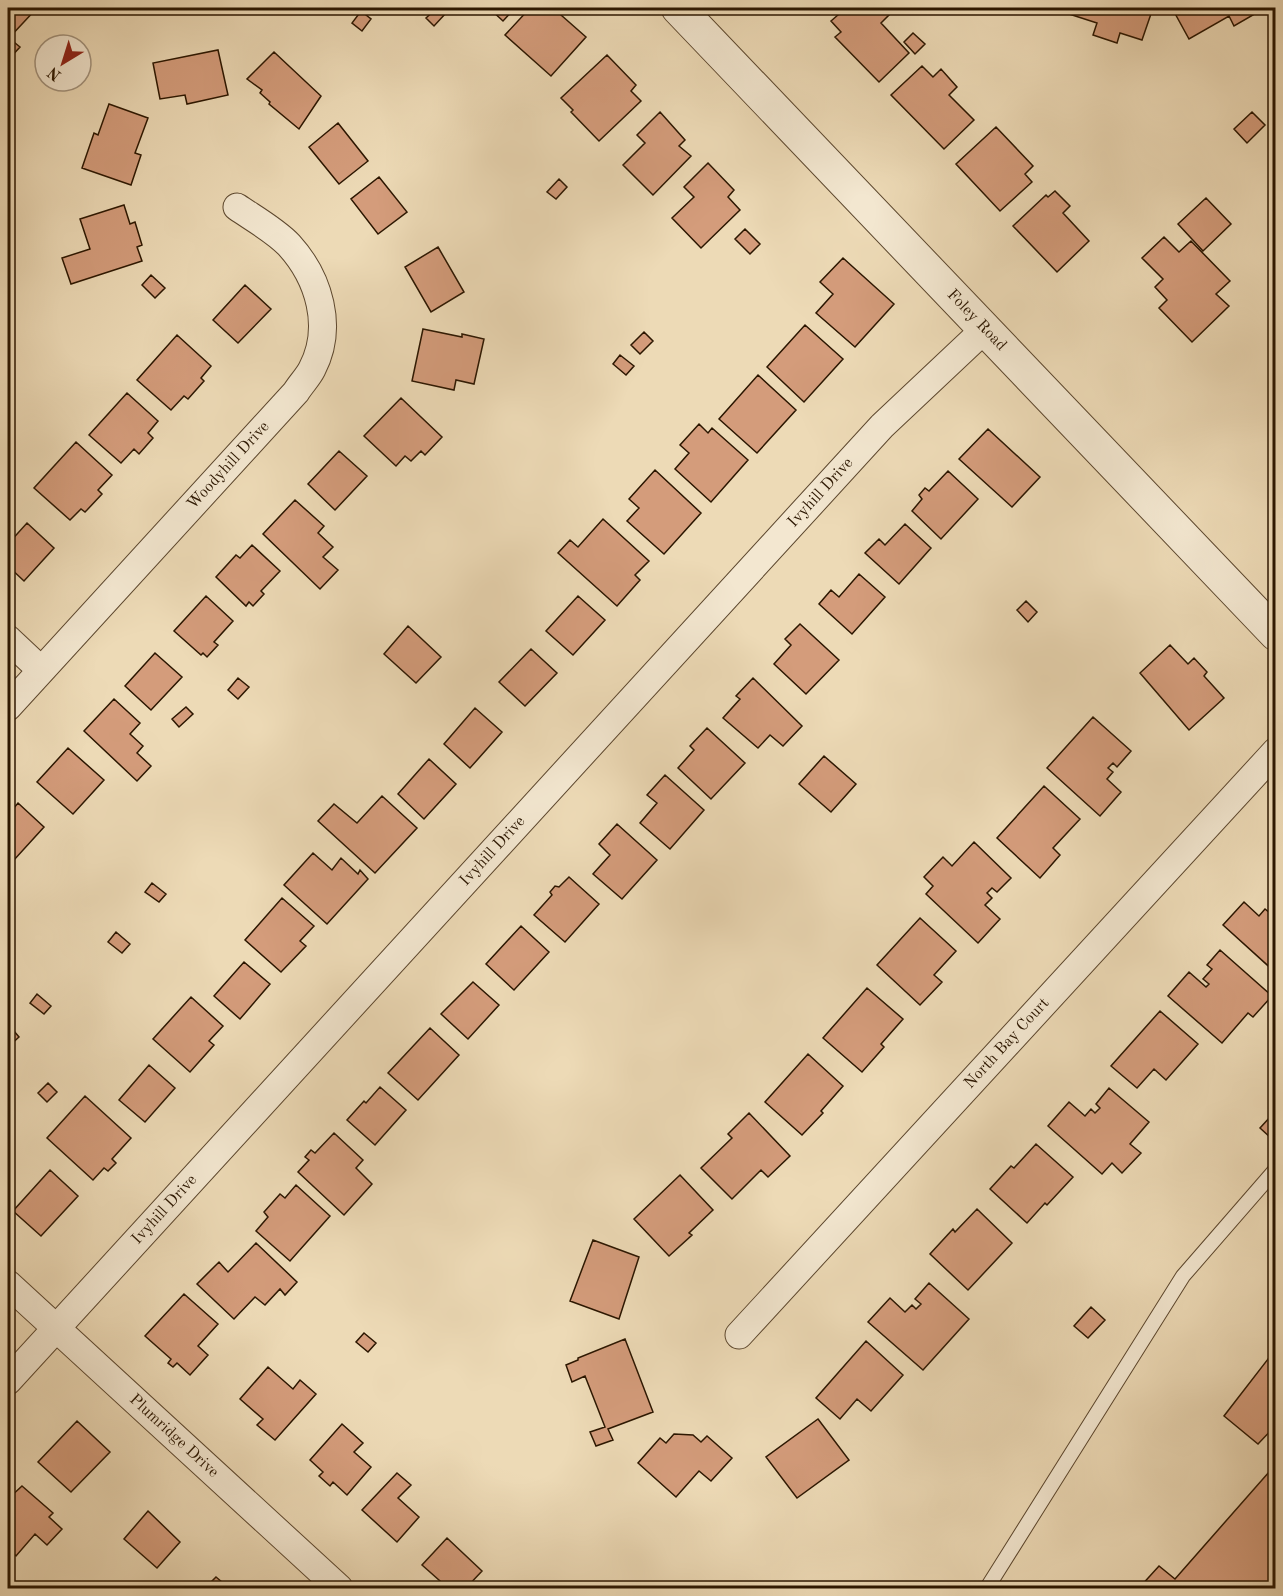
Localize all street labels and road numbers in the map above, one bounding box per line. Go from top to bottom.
street label: Foley Road [944,287,1009,354]
street label: Woodyhill Drive [185,419,273,513]
street label: Ivyhill Drive [785,455,856,531]
street label: Ivyhill Drive [457,813,528,889]
street label: North Bay Court [962,995,1053,1092]
street label: Ivyhill Drive [129,1172,200,1248]
street label: Plumridge Drive [126,1392,221,1481]

